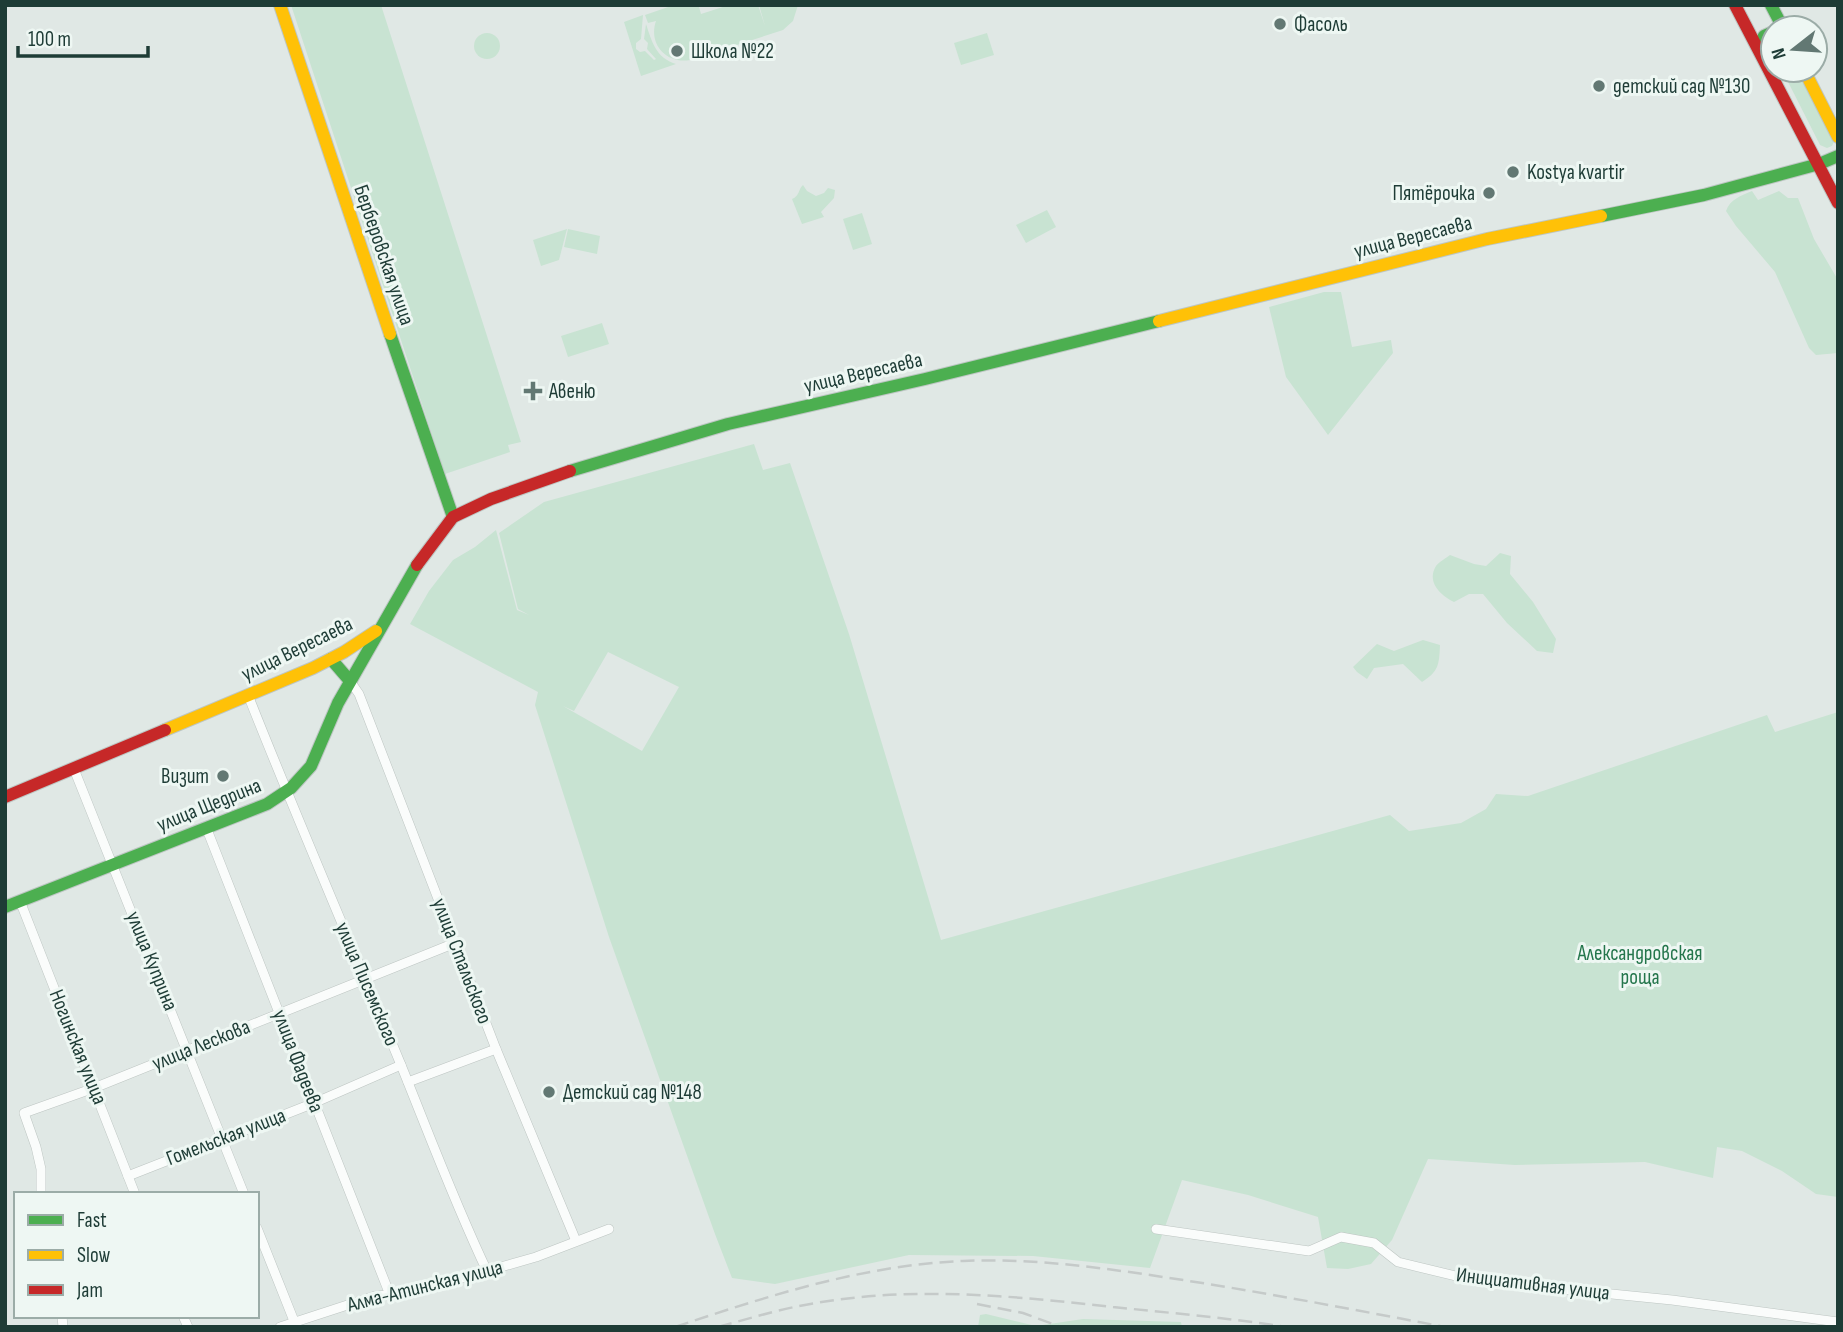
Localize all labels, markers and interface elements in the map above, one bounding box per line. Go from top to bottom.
place label: Фасоль [1294,12,1348,37]
scale bar [18,14,147,58]
north arrow [1759,14,1829,84]
marker: Фасоль [1272,16,1288,32]
text: 100 m [28,27,71,52]
place label: Школа №22 [691,39,774,64]
marker: Школа №22 [669,43,685,59]
text: N [1767,45,1792,62]
place label: детский сад №130 [1613,74,1750,99]
marker: детский сад №130 [1591,78,1607,94]
place label: Kostya kvartir [1527,160,1625,185]
marker: Kostya kvartir [1505,164,1521,180]
place label: Пятёрочка [1392,181,1475,206]
street label: Берберовская улица [348,182,420,328]
marker: Пятёрочка [1481,185,1497,201]
street label: улица Вересаева [1351,210,1475,264]
street label: улица Вересаева [801,347,925,399]
place label: Авеню [548,379,596,404]
marker: Авеню [523,381,543,401]
street label: улица Вересаева [237,611,357,687]
place label: Визит [161,764,209,789]
marker: Визит [215,768,231,784]
street label: улица Щедрина [153,773,265,837]
street label: улица Стальского [427,895,497,1027]
street label: улица Куприна [121,908,183,1014]
street label: улица Писемского [330,918,404,1050]
park label: Александровская роща [1576,941,1703,990]
street label: Ногинская улица [44,986,112,1108]
street label: улица Фадеева [267,1006,329,1116]
street label: улица Лескова [148,1014,254,1076]
place label: Детский сад №148 [563,1080,702,1105]
marker: Детский сад №148 [541,1084,557,1100]
street label: Гомельская улица [163,1103,289,1171]
legend [14,1192,259,1318]
text: Fast [77,1208,107,1233]
text: Slow [77,1243,111,1268]
street label: Алма-Атинская улица [344,1255,505,1318]
street label: Инициативная улица [1455,1262,1611,1306]
text: Jam [76,1278,103,1303]

